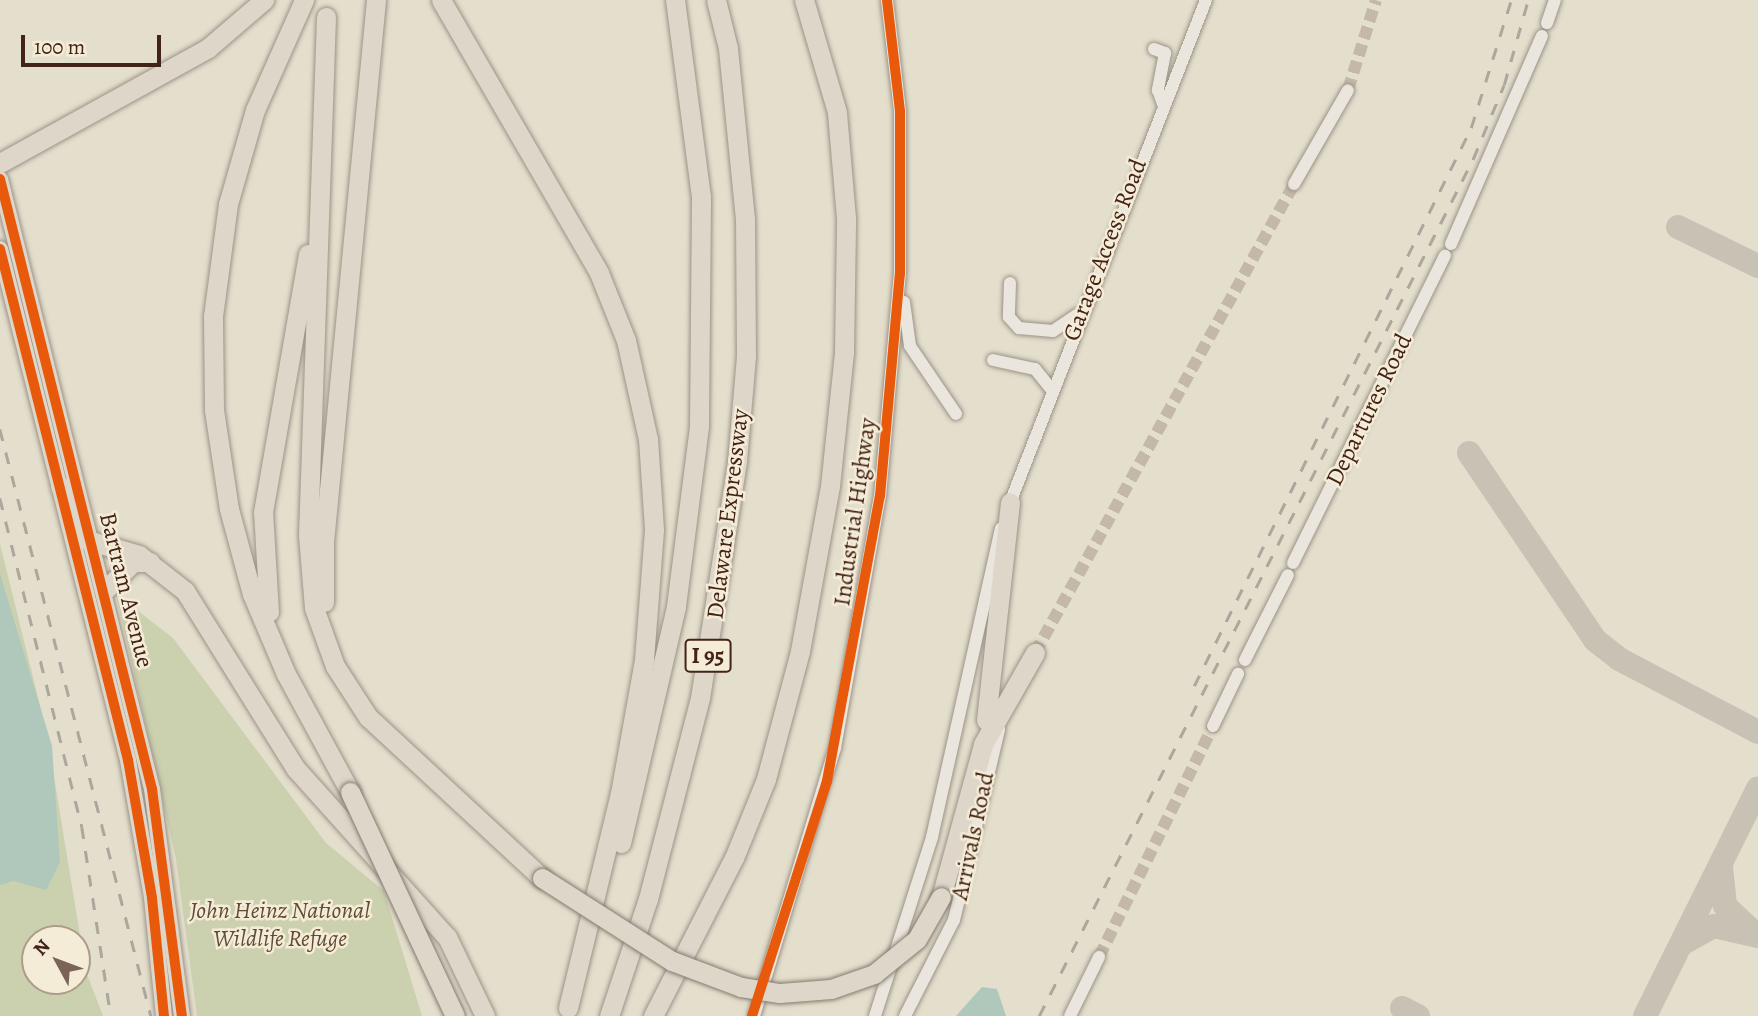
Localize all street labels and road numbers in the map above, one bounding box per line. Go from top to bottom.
street label: Garage Access Road [1057,155,1153,345]
street label: Departures Road [1320,329,1418,491]
street label: Delaware Expressway [701,407,755,621]
street label: Industrial Highway [828,416,882,608]
street label: Bartram Avenue [93,509,159,671]
road number: I 95 [684,636,732,676]
street label: Arrivals Road [945,769,1001,903]

